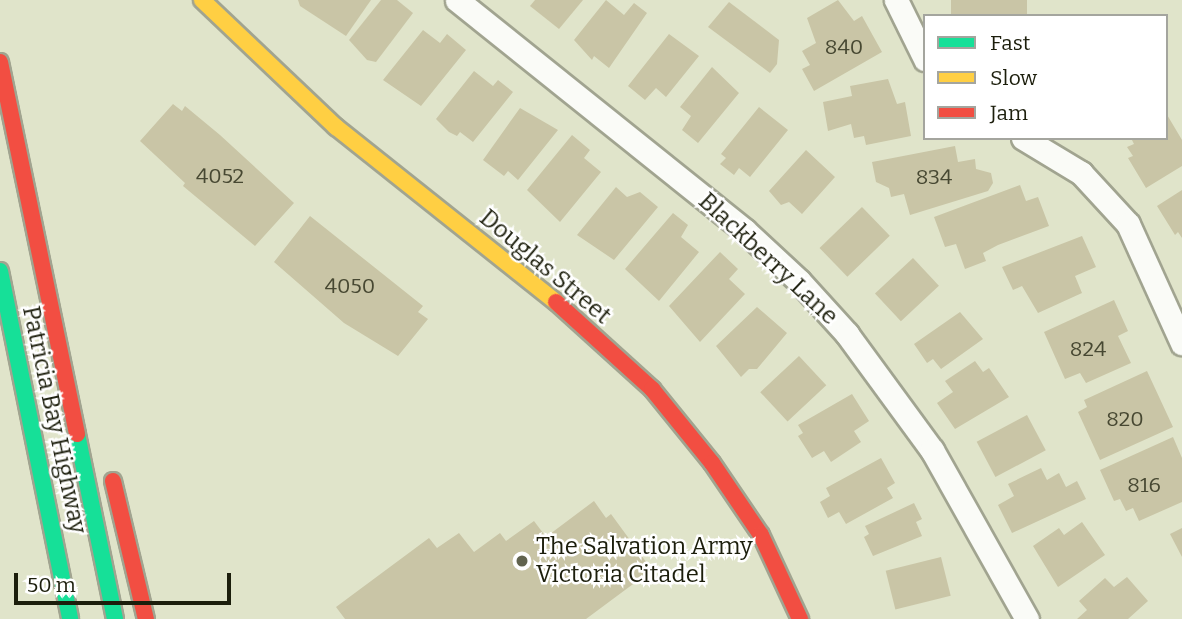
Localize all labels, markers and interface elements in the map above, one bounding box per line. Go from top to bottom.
legend [923,14,1168,140]
text: Fast [990,30,1030,56]
house number: 840 [825,34,863,60]
text: Slow [990,65,1037,91]
text: Jam [990,100,1028,126]
house number: 4052 [196,163,244,189]
house number: 834 [916,164,952,190]
street label: Blackberry Lane [692,187,844,331]
street label: Douglas Street [473,204,617,330]
house number: 4050 [325,273,375,299]
street label: Patricia Bay Highway [16,304,92,536]
house number: 824 [1070,336,1106,362]
house number: 820 [1106,406,1144,432]
house number: 816 [1127,472,1161,498]
place label: The Salvation Army Victoria Citadel [536,533,753,589]
marker: The Salvation Army Victoria Citadel [514,553,530,569]
scale bar [18,560,234,604]
text: 50 m [27,572,76,598]

